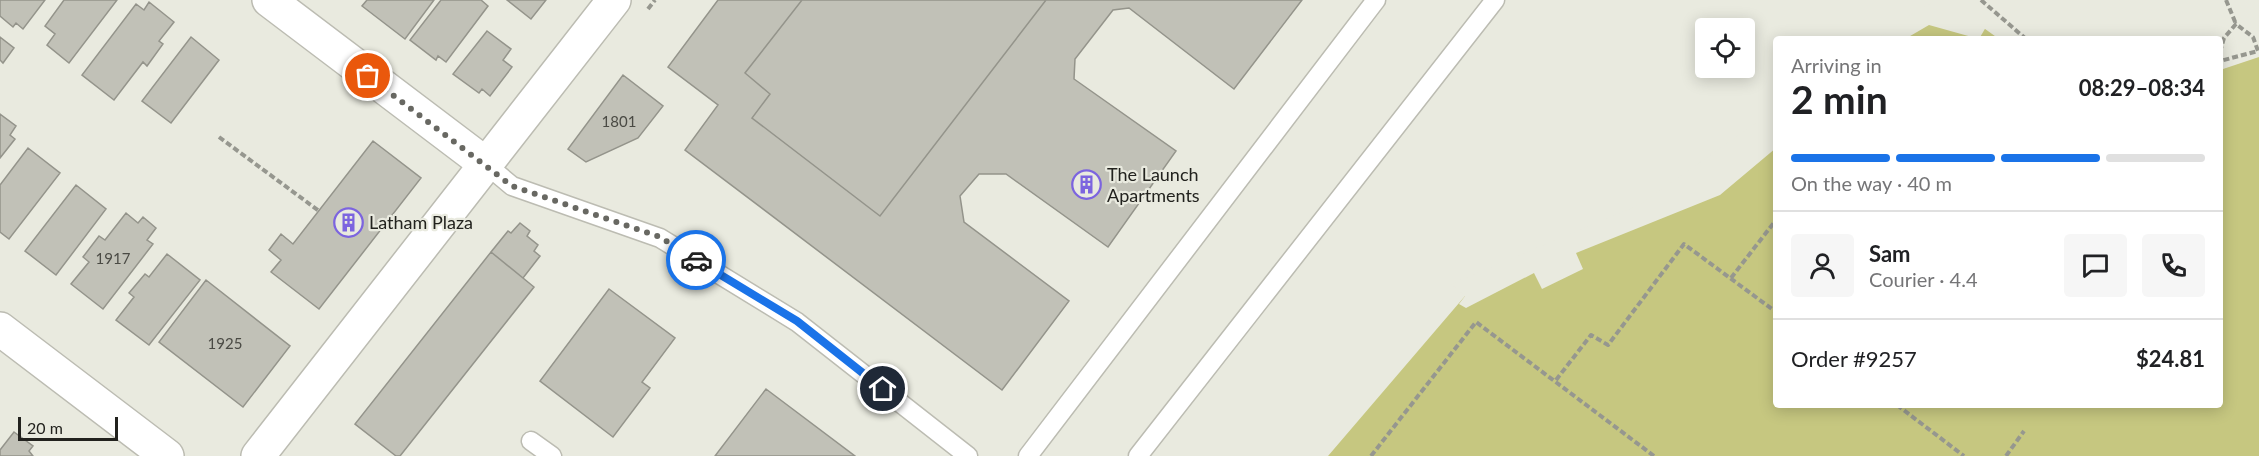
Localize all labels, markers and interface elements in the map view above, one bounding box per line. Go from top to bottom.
map controls [1695,18,1755,78]
button: locate [1695,18,1755,78]
pin [342,50,393,101]
text: Arriving in [1791,53,1882,77]
icon: bag [351,59,384,92]
text: 08:29–08:34 [2079,74,2205,101]
text: 2 min [1791,76,1888,122]
house number: 1801 [602,112,636,130]
place label: The Launch Apartments [1107,163,1200,206]
building icon: The Launch Apartments [1070,169,1102,201]
text: On the way · 40 m [1791,171,1952,195]
building icon: Latham Plaza [332,207,364,239]
place label: Latham Plaza [369,211,473,233]
courier [666,230,726,290]
button: person [1791,234,1854,297]
button: chat [2064,234,2127,297]
button: phone [2142,234,2205,297]
text: Sam [1869,240,1911,267]
icon: car [680,244,713,277]
house number: 1917 [96,249,131,267]
text: Courier · 4.4 [1869,267,1978,291]
house number: 1925 [208,334,242,352]
text: Order #9257 [1791,345,1917,372]
text: $24.81 [2136,345,2205,372]
pin [857,363,908,414]
icon: home [866,372,899,405]
scale bar [18,414,118,442]
text: 20 m [27,418,63,437]

